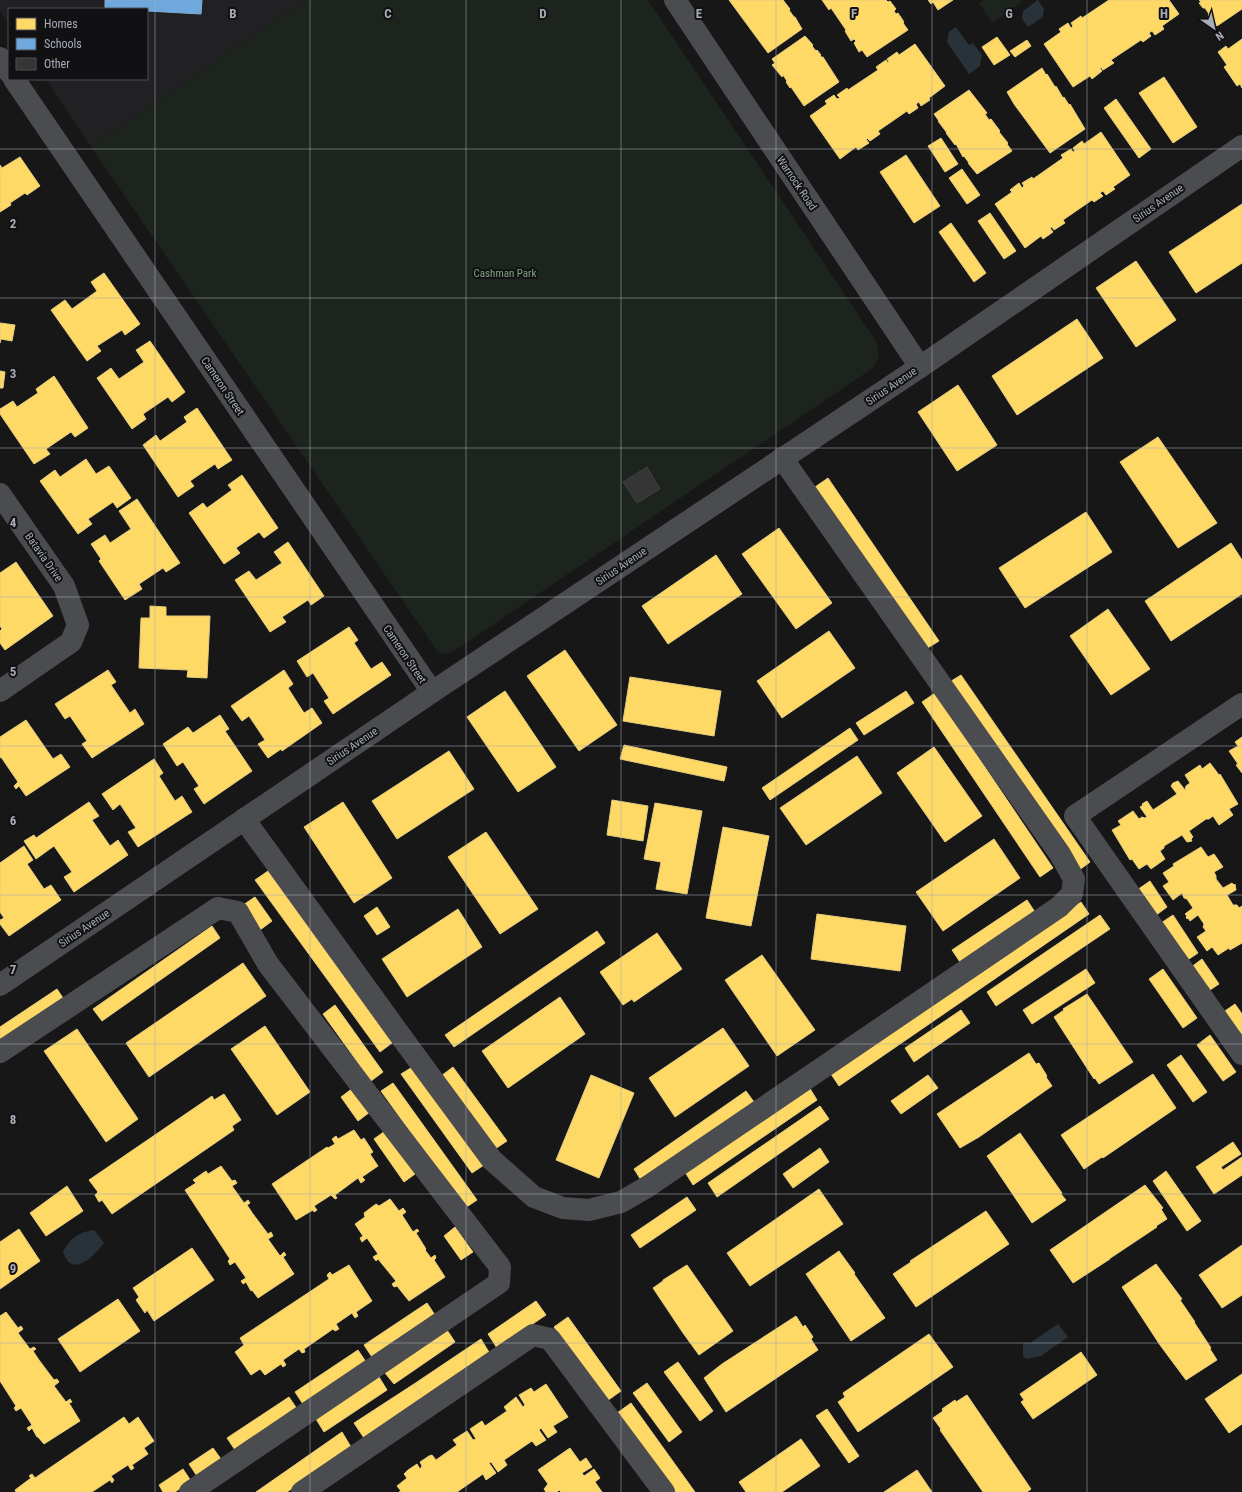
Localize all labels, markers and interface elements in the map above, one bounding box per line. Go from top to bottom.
text: B [229,6,237,21]
text: C [384,6,392,21]
text: D [539,6,547,21]
text: E [696,6,703,21]
text: F [851,6,857,21]
text: G [1005,6,1013,21]
text: H [1160,6,1168,21]
legend [8,8,148,80]
north arrow [1194,8,1234,48]
text: Homes [44,17,78,31]
text: N [1213,29,1226,43]
text: Schools [44,37,82,51]
text: Other [44,57,70,71]
street label: Warnock Road [774,154,819,213]
street label: Sirius Avenue [1131,181,1186,226]
text: 2 [10,216,17,231]
park label: Cashman Park [474,267,536,280]
street label: Cameron Street [198,355,247,418]
street label: Sirius Avenue [863,365,919,408]
text: 3 [10,366,16,381]
text: 4 [10,515,17,530]
street label: Batavia Drive [22,530,65,584]
street label: Sirius Avenue [593,545,649,588]
street label: Cameron Street [380,623,429,686]
text: 5 [10,664,17,679]
street label: Sirius Avenue [324,725,380,768]
text: 6 [10,813,17,828]
street label: Sirius Avenue [56,907,112,950]
text: 7 [10,962,17,977]
text: 8 [10,1112,16,1127]
text: 9 [10,1261,16,1276]

